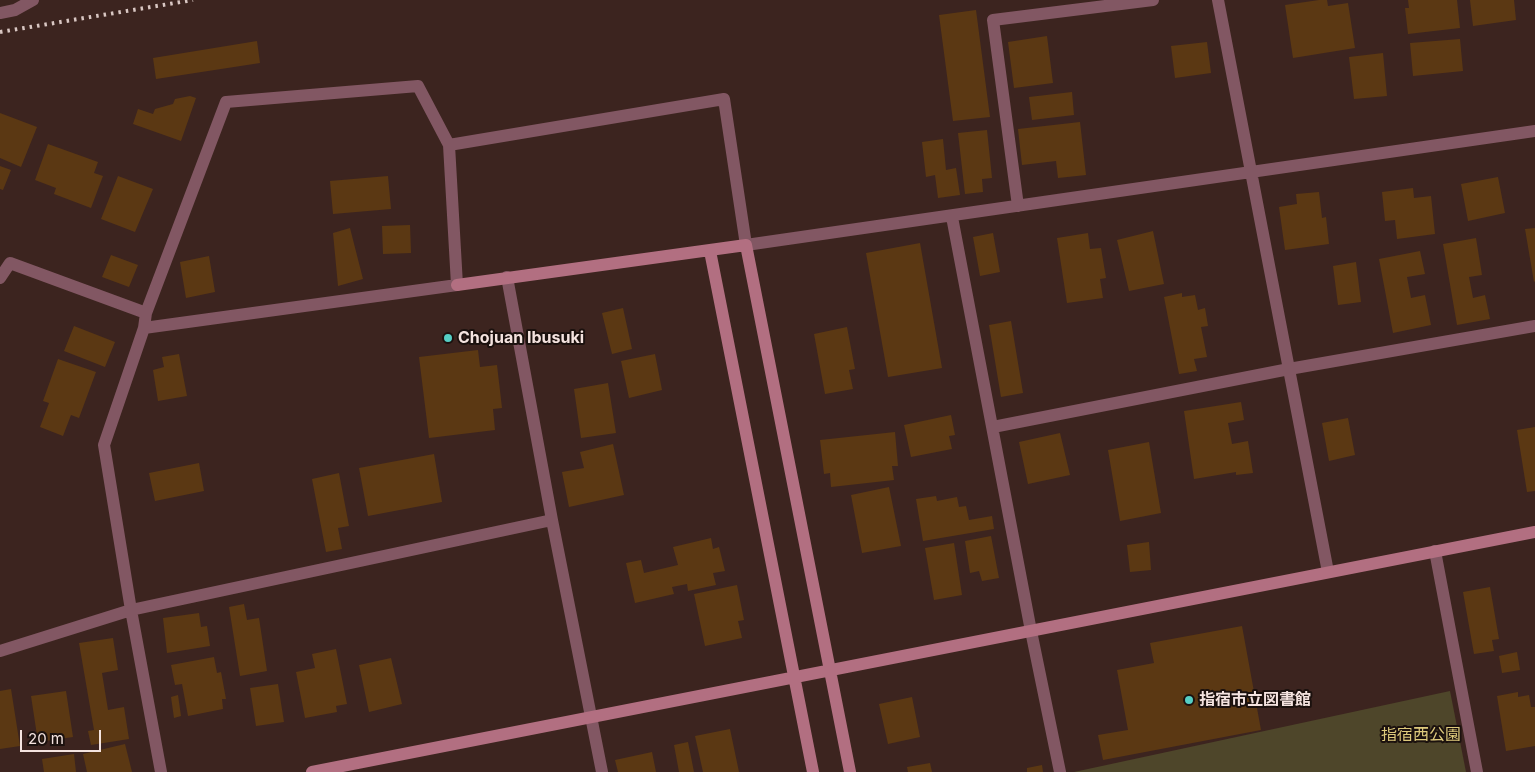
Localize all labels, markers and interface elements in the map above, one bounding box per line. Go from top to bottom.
place label: Chojuan Ibusuki [458,328,584,348]
marker: Chojuan Ibusuki [442,332,454,344]
place label: 指宿市立図書館 [1199,690,1311,710]
marker: 指宿市立図書館 [1183,694,1195,706]
scale bar [22,720,104,752]
park label: 指宿西公園 [1381,725,1461,745]
text: 20 m [28,729,64,748]

